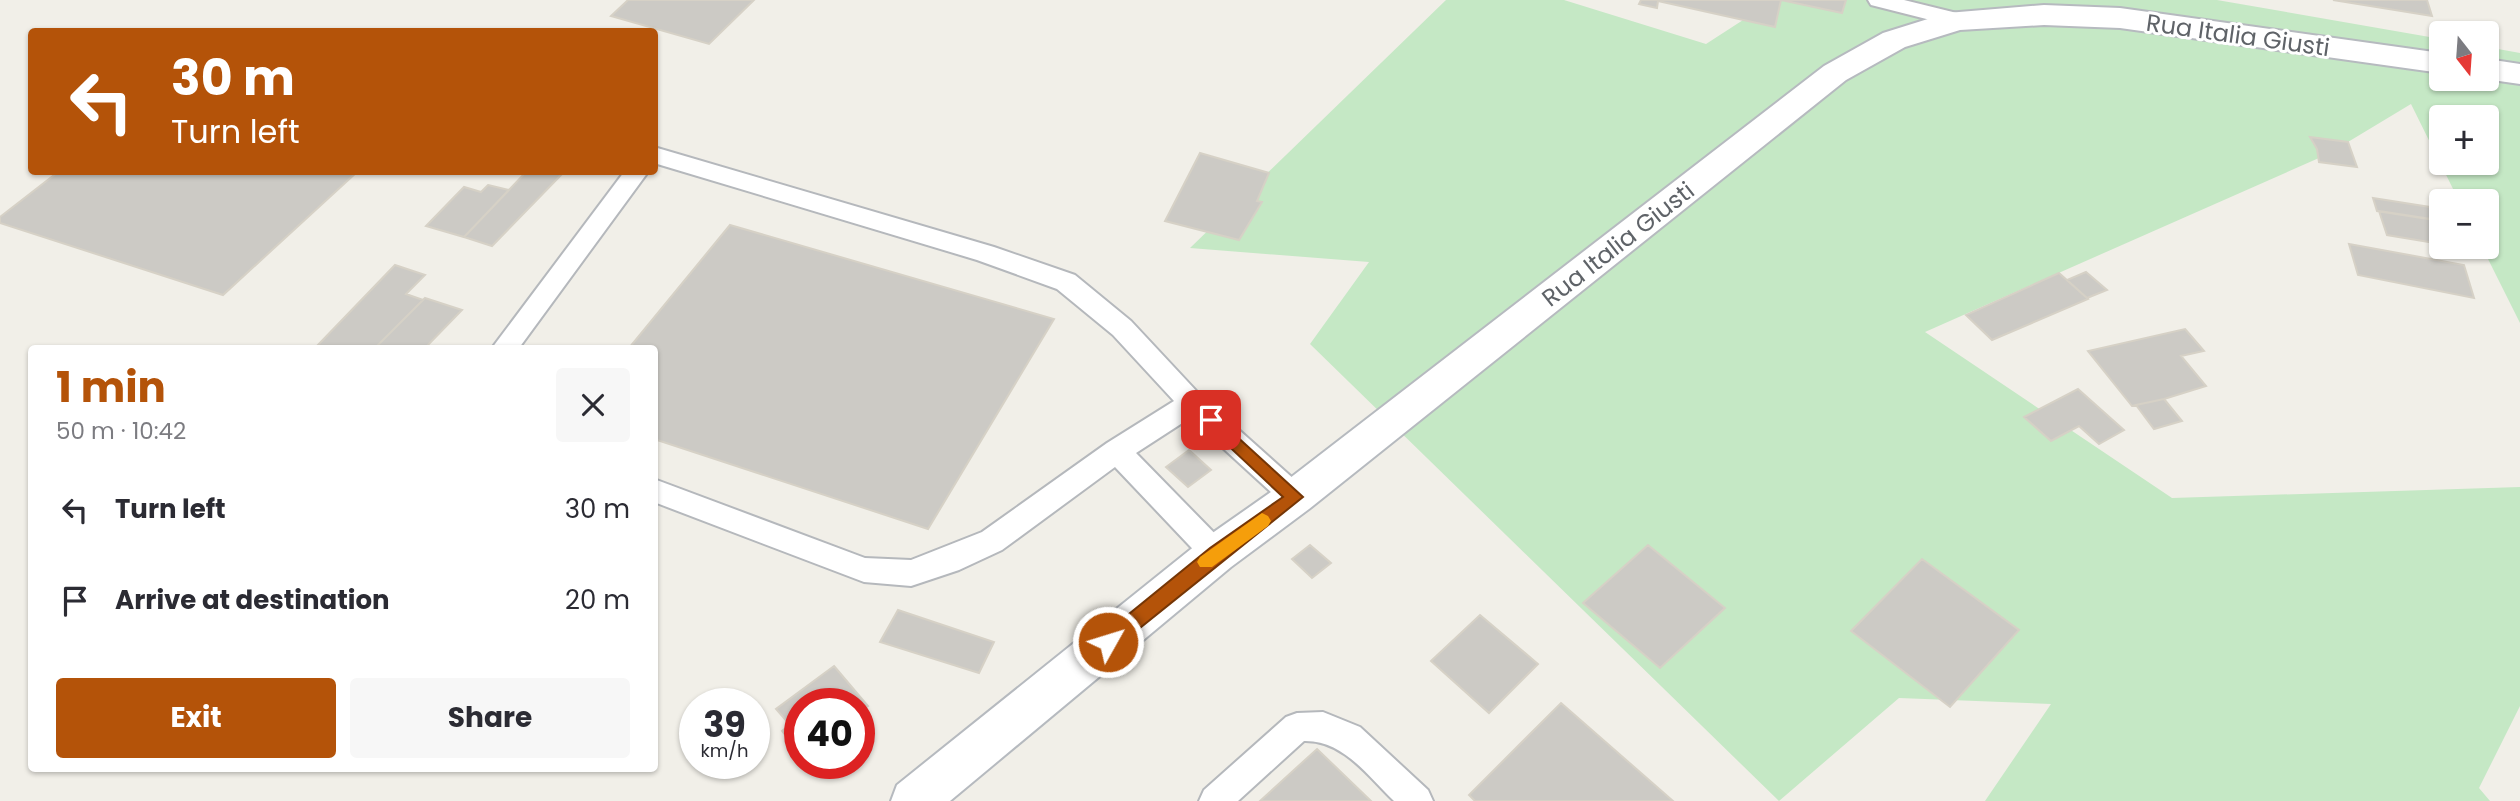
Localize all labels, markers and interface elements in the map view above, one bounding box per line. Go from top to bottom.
street label: Rua Italia Giusti [2144,6,2332,64]
north arrow [2429,21,2499,91]
map controls [2429,21,2499,259]
text: 30 m [171,44,295,112]
icon: left [56,56,147,147]
button: + [2429,105,2499,175]
text: Turn left [171,109,300,154]
street label: Rua Italia Giusti [1535,174,1701,314]
button: − [2429,189,2499,259]
text: 1 min [56,358,166,417]
button: close [556,368,630,442]
pin [1181,390,1241,450]
icon: arrive [1192,401,1230,439]
text: 50 m · 10:42 [56,415,186,447]
icon: left [56,491,94,529]
text: Turn left [115,491,226,527]
text: 30 m [565,491,630,527]
icon: arrive [56,582,94,620]
text: Arrive at destination [115,582,390,618]
text: 20 m [565,582,630,618]
position arrow [1071,605,1145,679]
button: Exit [56,678,336,758]
button: Share [350,678,630,758]
speed limit sign: 40 [784,688,875,779]
text: 39 [703,700,746,749]
text: km/h [701,738,748,763]

